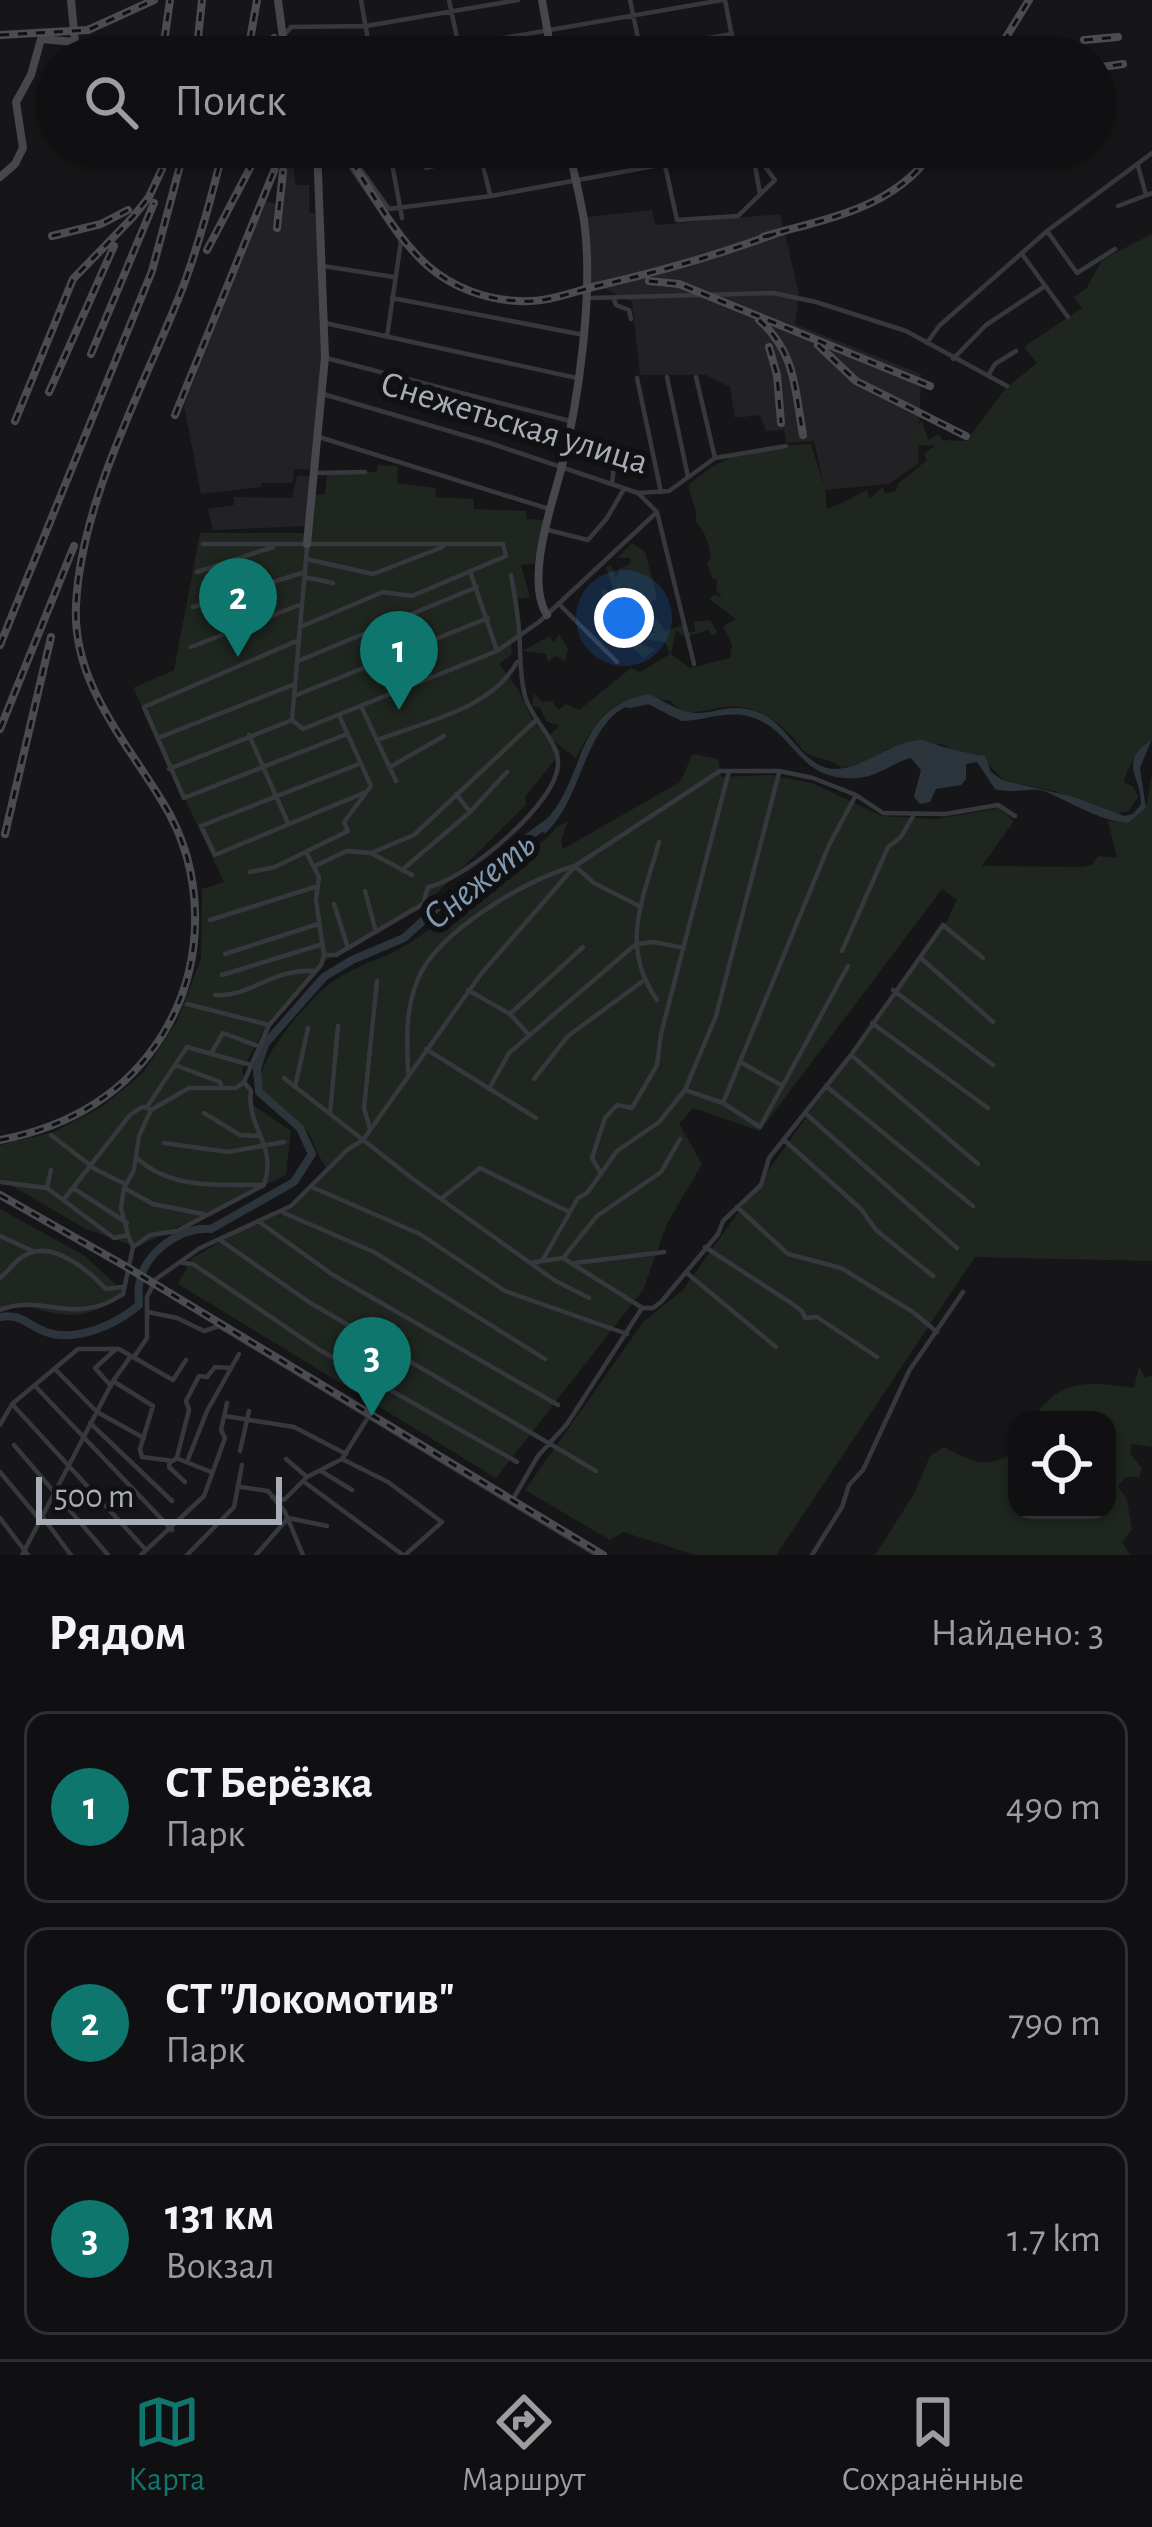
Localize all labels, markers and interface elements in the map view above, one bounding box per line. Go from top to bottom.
search box [36,36,1116,168]
icon: search [78,69,144,135]
text: Поиск [174,79,286,124]
street label: Снежетьская улица [377,365,652,481]
pin: 2 [199,558,277,657]
your location [594,588,654,648]
pin: 1 [360,611,438,710]
water label: Снежеть [416,824,543,938]
pin: 3 [333,1317,411,1416]
map controls [1008,1411,1116,1519]
button: locate [1008,1411,1116,1519]
scale bar [36,1471,282,1524]
text: 500 m [54,1481,135,1514]
text: Рядом [48,1608,187,1659]
text: Найдено: 3 [930,1614,1104,1653]
text: СТ Берёзка [165,1761,373,1806]
text: 1 [83,1788,97,1827]
text: 490 m [1006,1788,1101,1827]
text: Парк [165,1815,245,1854]
text: СТ "Локомотив" [165,1977,455,2022]
text: 2 [81,2004,99,2043]
text: 790 m [1008,2004,1101,2043]
text: Парк [165,2031,245,2070]
text: 131 км [165,2193,274,2238]
text: 3 [82,2220,98,2259]
text: 1.7 km [1007,2220,1101,2259]
text: Вокзал [165,2247,275,2286]
tab: Карта [128,2389,205,2501]
tab: Маршрут [462,2389,585,2501]
tab: Сохранённые [842,2389,1024,2501]

